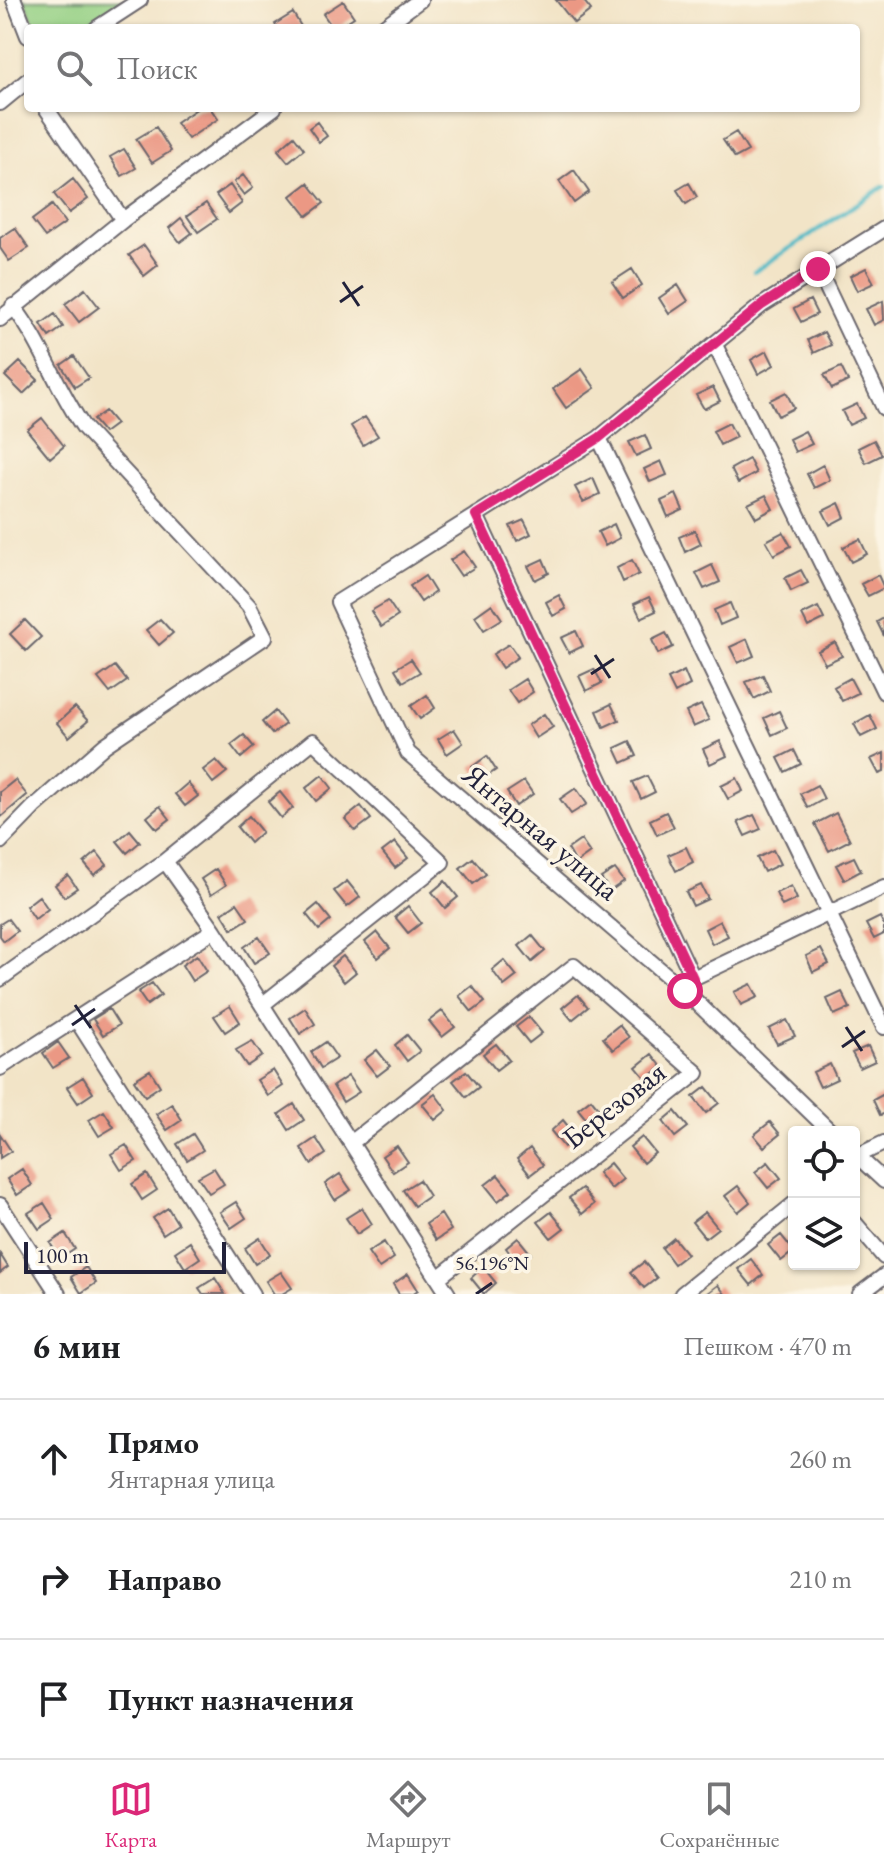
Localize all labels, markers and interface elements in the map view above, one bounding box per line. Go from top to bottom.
search box [24,24,860,112]
icon: search [52,46,96,90]
text: Поиск [116,49,198,88]
route end [800,251,836,287]
street label: Янтарная улица [454,754,628,908]
route start [667,973,703,1009]
street label: Березовая [554,1052,673,1157]
map controls [788,1126,860,1270]
button: locate [788,1126,860,1198]
button: layers [788,1198,860,1270]
scale bar [24,1238,226,1274]
text: 100 m [36,1241,89,1270]
text: 56.196°N [455,1250,529,1276]
text: 6 мин [32,1324,121,1368]
text: Пешком · 470 m [683,1329,852,1363]
text: Прямо [108,1423,199,1462]
icon: ahead [32,1437,76,1481]
text: 260 m [789,1442,852,1476]
text: Янтарная улица [108,1462,275,1496]
icon: right [32,1557,76,1601]
text: Направо [108,1560,221,1599]
text: 210 m [789,1562,852,1596]
icon: arrive [32,1677,76,1721]
text: Пункт назначения [108,1680,354,1719]
tab: Карта [105,1777,157,1854]
tab: Маршрут [366,1777,450,1854]
tab: Сохранённые [659,1777,779,1854]

